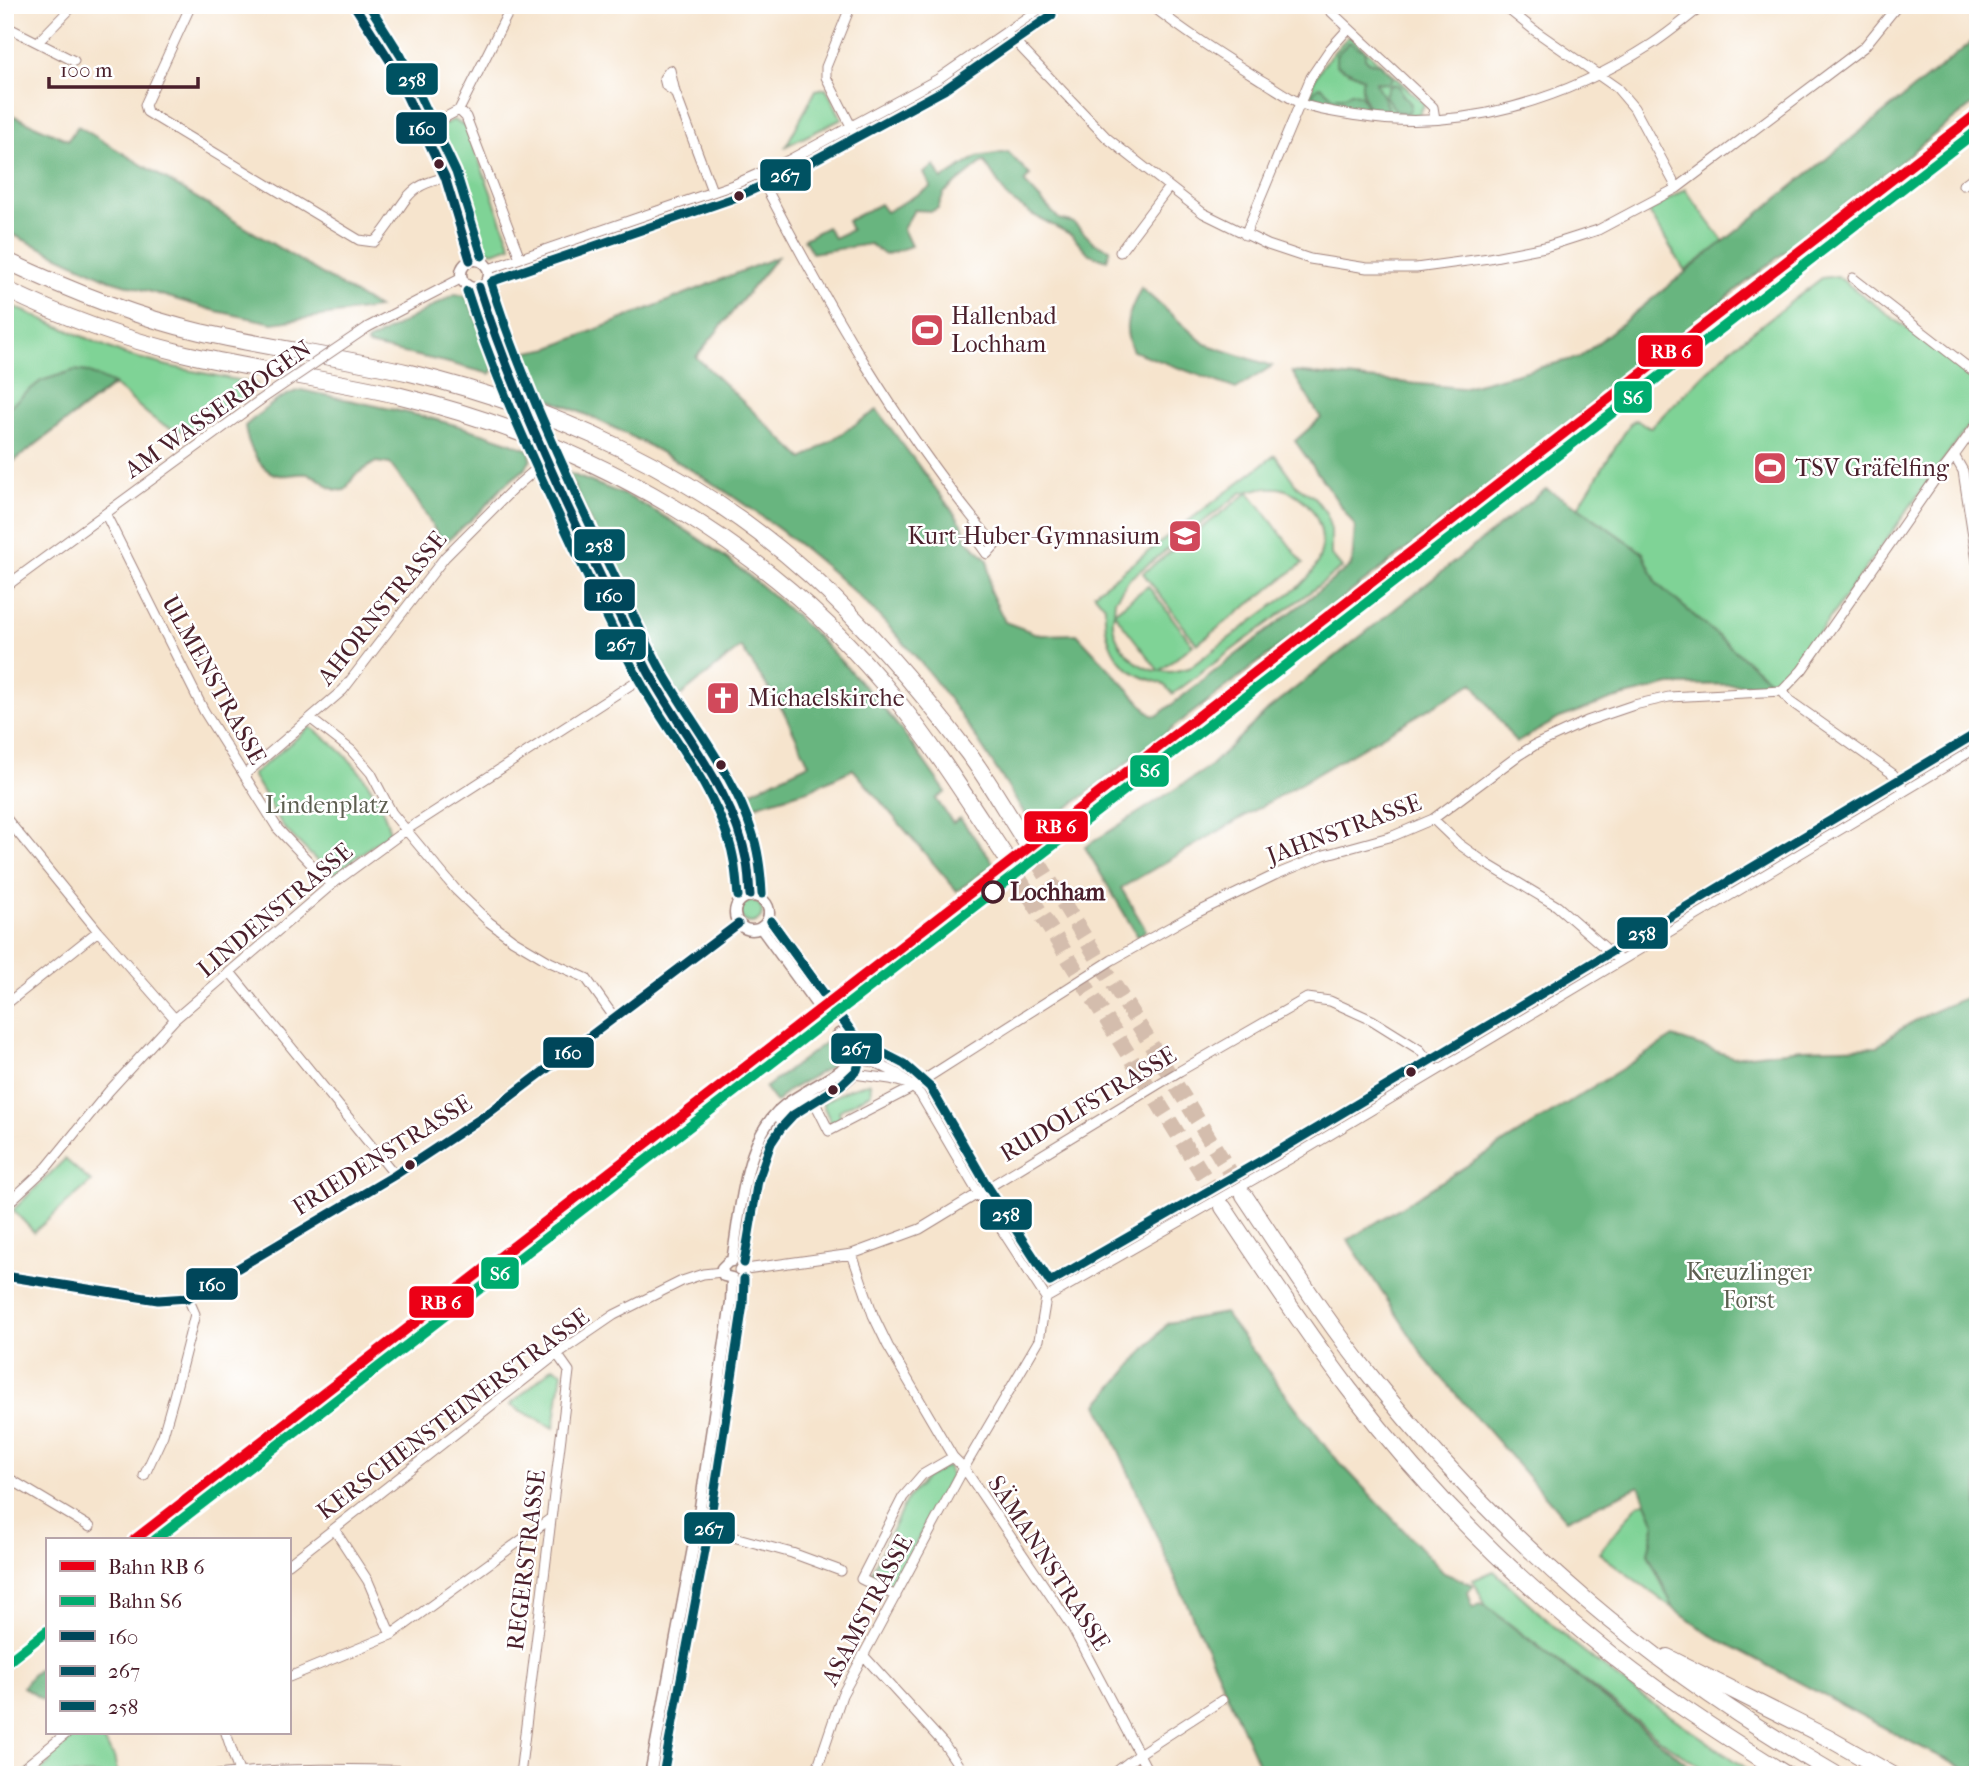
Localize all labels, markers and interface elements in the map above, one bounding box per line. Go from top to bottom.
scale bar [49,46,198,90]
text: 100 m [60,58,113,82]
line badge: 258 [385,62,439,96]
text: 258 [398,69,426,91]
line badge: 160 [395,111,448,145]
text: 160 [408,118,436,140]
unlabelled marker [432,157,446,171]
line badge: 267 [759,158,812,192]
text: 267 [770,165,800,187]
unlabelled marker [732,189,746,203]
place label: Hallenbad Lochham [951,302,1058,358]
sports icon: Hallenbad Lochham [908,311,946,349]
street label: AM WASSERBOGEN [118,334,317,485]
line badge: RB 6 [1637,334,1704,368]
text: RB 6 [1651,341,1692,363]
line badge: S6 [1613,380,1653,414]
text: S6 [1623,387,1644,409]
sports icon: TSV Gräfelfing [1751,449,1789,487]
place label: TSV Gräfelfing [1795,454,1950,482]
school or university icon: Kurt-Huber-Gymnasium [1166,517,1204,555]
place label: Kurt-Huber-Gymnasium [907,522,1160,550]
street label: AHORNSTRASSE [311,526,453,691]
line badge: 258 [573,528,626,562]
text: 258 [585,535,613,557]
line badge: 160 [583,578,636,612]
text: 160 [595,585,623,607]
street label: ULMENSTRASSE [156,591,272,769]
line badge: 267 [594,628,647,661]
text: 267 [606,634,636,656]
church icon: Michaelskirche [704,679,742,717]
place label: Michaelskirche [748,684,905,712]
line badge: S6 [1129,754,1170,788]
unlabelled marker [714,758,728,772]
text: S6 [1140,760,1161,782]
street label: JAHNSTRASSE [1261,788,1425,871]
park label: Lindenplatz [265,791,389,819]
line badge: RB 6 [1023,810,1089,843]
text: RB 6 [1036,816,1077,838]
street label: LINDENSTRASSE [192,837,358,983]
place label: Lochham [1010,878,1106,906]
marker: Lochham [982,881,1004,903]
line badge: 258 [1616,916,1669,950]
text: 258 [1628,923,1656,945]
line badge: 267 [830,1032,883,1065]
line badge: 160 [542,1036,595,1069]
text: 267 [841,1038,871,1060]
street label: RUDOLFSTRASSE [995,1040,1181,1168]
text: 160 [554,1042,582,1064]
unlabelled marker [1404,1065,1418,1079]
unlabelled marker [826,1083,840,1097]
street label: FRIEDENSTRASSE [287,1089,477,1221]
unlabelled marker [403,1158,417,1172]
line badge: 258 [979,1198,1033,1231]
text: 258 [992,1204,1020,1226]
line badge: S6 [480,1256,520,1290]
park label: Kreuzlinger Forst [1686,1258,1813,1314]
text: S6 [490,1263,511,1285]
line badge: 160 [185,1267,239,1301]
text: 160 [198,1274,226,1296]
line badge: RB 6 [408,1285,475,1319]
text: RB 6 [421,1292,462,1314]
street label: KERSCHENSTEINERSTRASSE [311,1302,595,1526]
street label: REGERSTRASSE [501,1468,551,1652]
street label: SÄMANNSTRASSE [982,1470,1117,1656]
line badge: 267 [683,1511,736,1545]
text: 267 [694,1518,724,1540]
street label: ASAMSTRASSE [815,1530,918,1691]
legend [46,1538,290,1734]
text: Bahn RB 6 [108,1555,205,1579]
text: Bahn S6 [108,1589,183,1613]
text: 160 [108,1625,138,1649]
text: 267 [108,1659,140,1683]
text: 258 [108,1695,138,1719]

